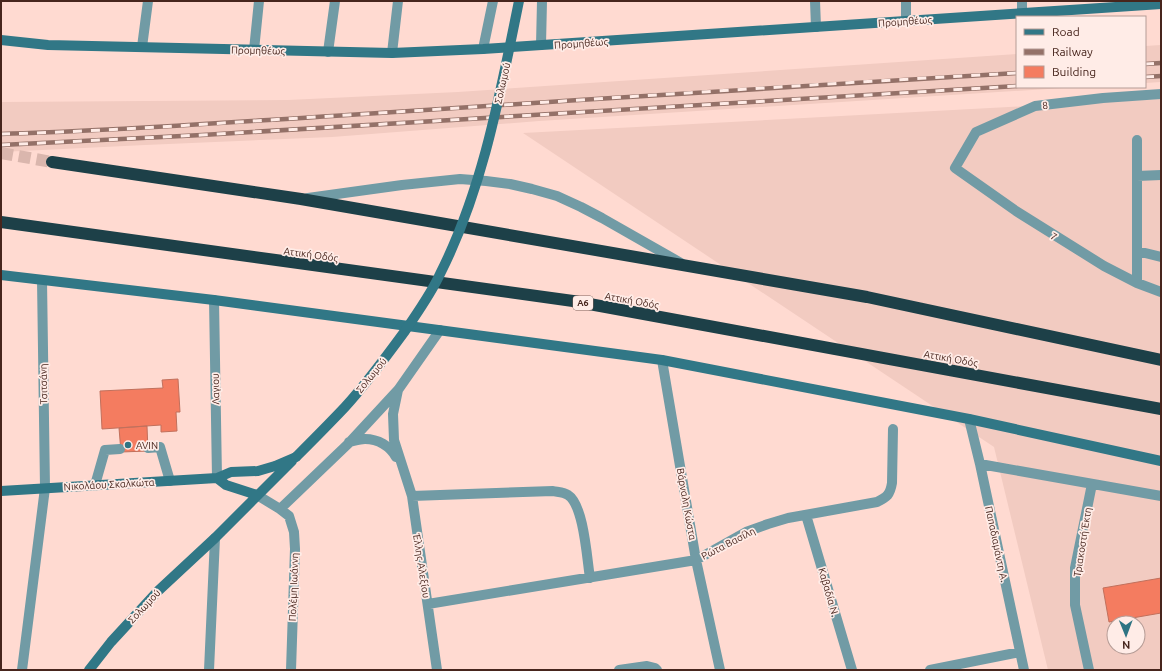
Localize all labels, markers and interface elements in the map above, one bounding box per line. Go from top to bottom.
street label: Προμηθέως [878,14,933,29]
legend [1016,16,1146,88]
text: Road [1052,25,1080,38]
street label: Προμηθέως [554,36,609,51]
street label: Προμηθέως [231,45,286,56]
text: Railway [1052,45,1093,58]
street label: Σολωμού [492,61,513,105]
text: Building [1052,65,1096,78]
street label: 8 [1042,100,1049,111]
street label: 7 [1048,230,1059,243]
street label: Αττική Οδός [283,245,339,264]
street label: Αττική Οδός [604,290,660,311]
road number: Α6 [573,296,593,310]
street label: Αττική Οδός [923,348,979,369]
street label: Σολωμού [354,356,389,395]
street label: Τσιτσάνη [38,364,49,404]
street label: Λαγιου [210,373,221,405]
marker: AVIN [123,440,133,450]
place label: AVIN [136,440,158,451]
street label: Βάρναλη Κώστα [675,467,698,541]
street label: Νικολάου Σκαλκώτα [63,477,155,492]
street label: Παπαδιαμάντη Α. [983,505,1010,583]
street label: Τριακοστή Έκτη [1072,506,1093,578]
street label: Ρώτα Βασίλη [700,525,757,562]
street label: Έλλης Αλεξίου [410,532,432,599]
street label: Πολέμη Ιωάννη [287,552,300,622]
street label: Καβαδία Ν. [816,566,841,618]
street label: Σολωμού [126,587,163,625]
north arrow [1106,615,1146,655]
text: N [1122,639,1130,651]

